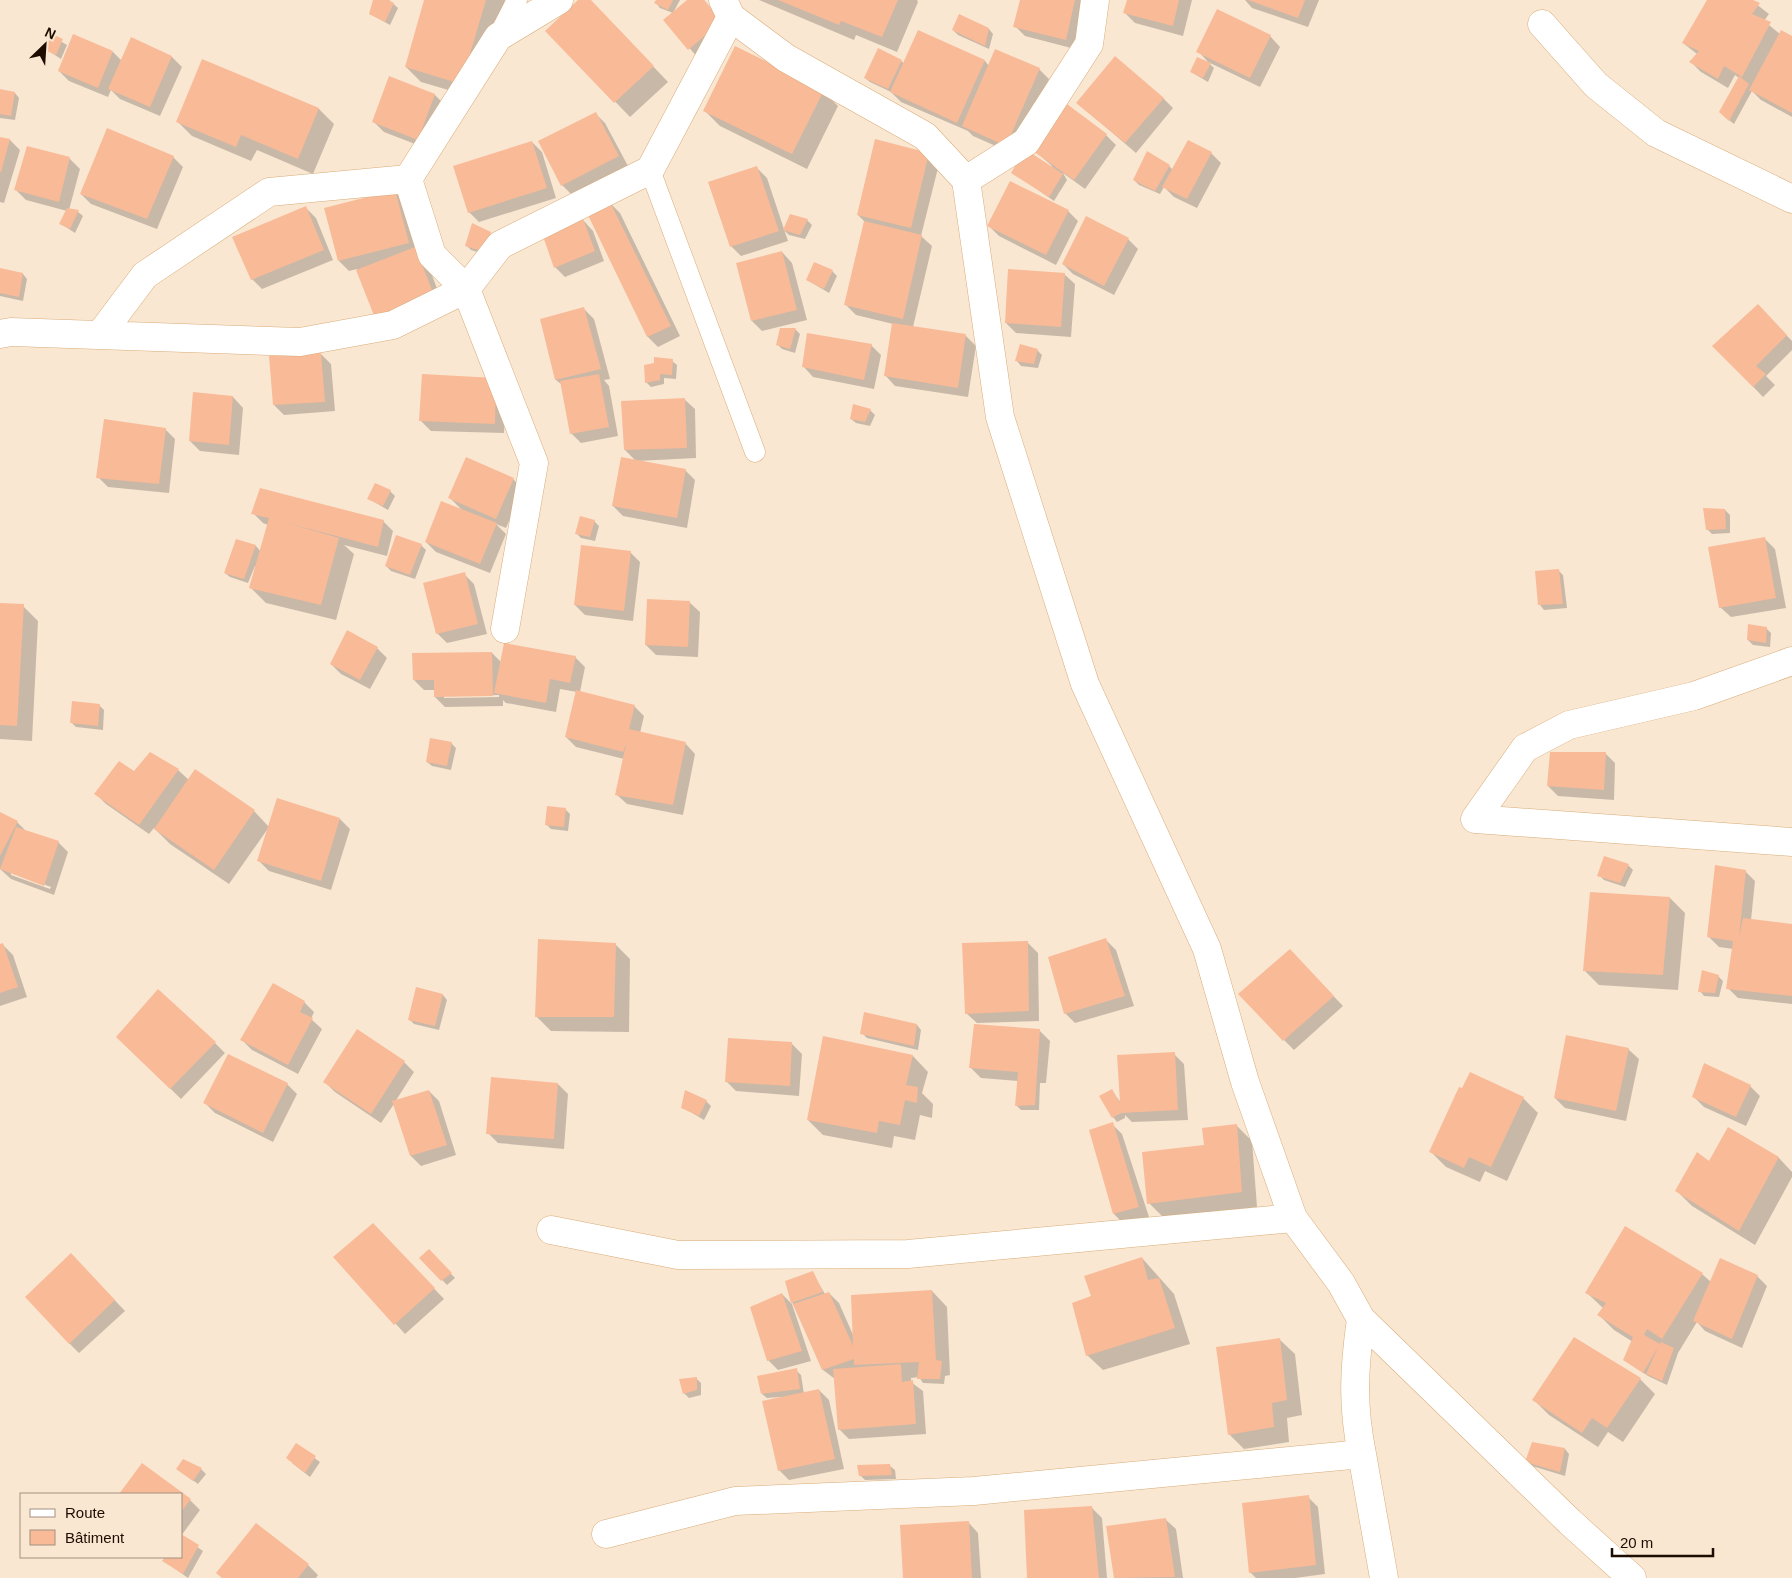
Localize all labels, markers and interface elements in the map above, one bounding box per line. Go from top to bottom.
north arrow [20,20,70,70]
text: N [43,24,58,43]
legend [20,1493,182,1558]
text: Route [65,1504,105,1521]
scale bar [1612,1526,1713,1558]
text: Bâtiment [65,1529,125,1546]
text: 20 m [1620,1534,1653,1551]

